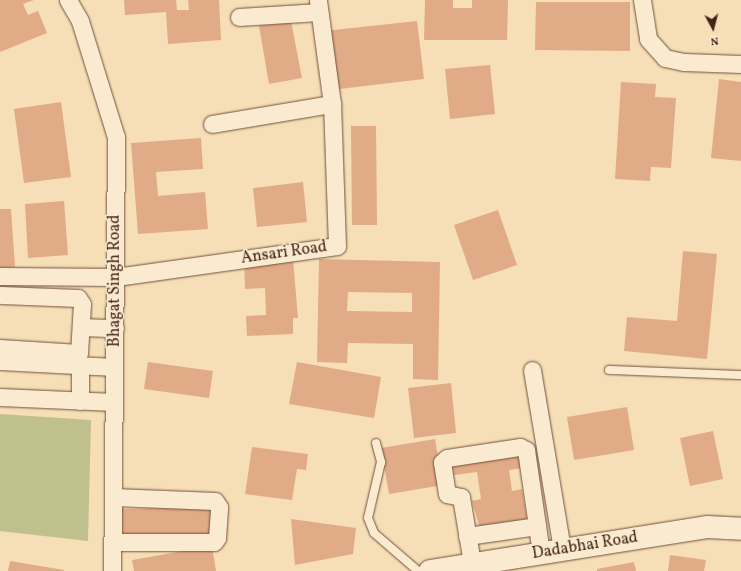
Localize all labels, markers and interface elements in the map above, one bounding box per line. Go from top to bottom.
north arrow [693,8,733,48]
text: N [710,32,719,48]
street label: Bhagat Singh Road [105,215,125,347]
street label: Ansari Road [240,237,328,269]
street label: Dadabhai Road [531,528,639,564]

